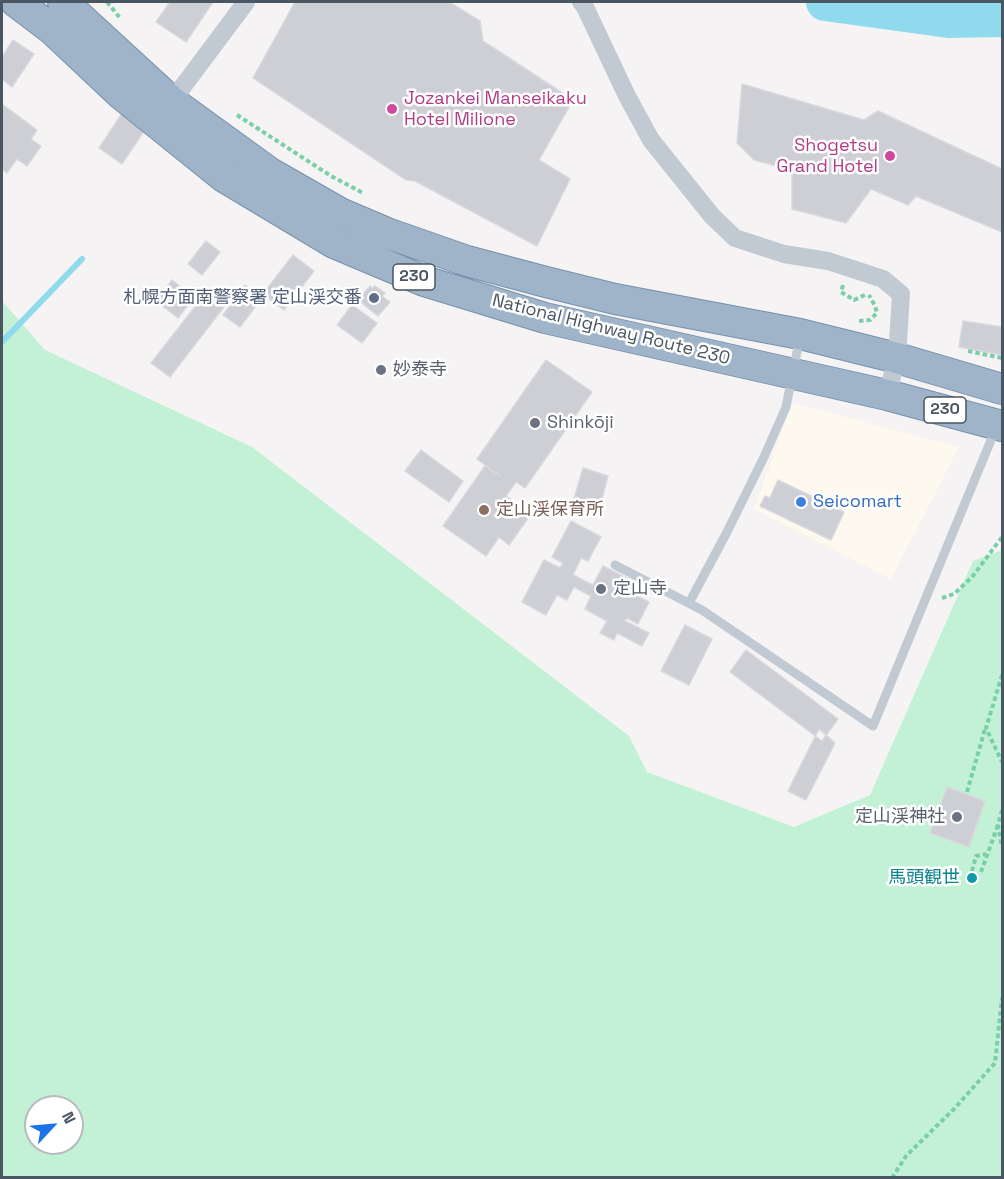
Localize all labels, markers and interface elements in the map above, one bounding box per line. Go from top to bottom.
place label: Jozankei Manseikaku Hotel Milione [404,88,587,130]
marker: Jozankei Manseikaku Hotel Milione [385,102,399,116]
place label: Shogetsu Grand Hotel [776,135,878,178]
marker: Shogetsu Grand Hotel [883,149,897,163]
road number: 230 [393,264,435,290]
place label: 札幌方面南警察署 定山渓交番 [123,287,362,309]
street label: National Highway Route 230 [490,290,732,370]
marker: 札幌方面南警察署 定山渓交番 [367,291,381,305]
place label: 妙泰寺 [393,359,447,381]
marker: 妙泰寺 [374,363,388,377]
road number: 230 [924,397,966,423]
place label: Shinkōji [547,412,614,434]
marker: Shinkōji [528,416,542,430]
place label: Seicomart [813,491,902,513]
marker: Seicomart [794,495,808,509]
place label: 定山渓保育所 [496,499,604,521]
marker: 定山渓保育所 [477,503,491,517]
place label: 定山寺 [613,578,667,600]
marker: 定山寺 [594,582,608,596]
place label: 定山渓神社 [855,806,945,828]
marker: 定山渓神社 [950,810,964,824]
place label: 馬頭観世 [888,867,960,889]
marker: 馬頭観世 [965,871,979,885]
north arrow [24,1095,84,1155]
text: N [57,1108,81,1127]

